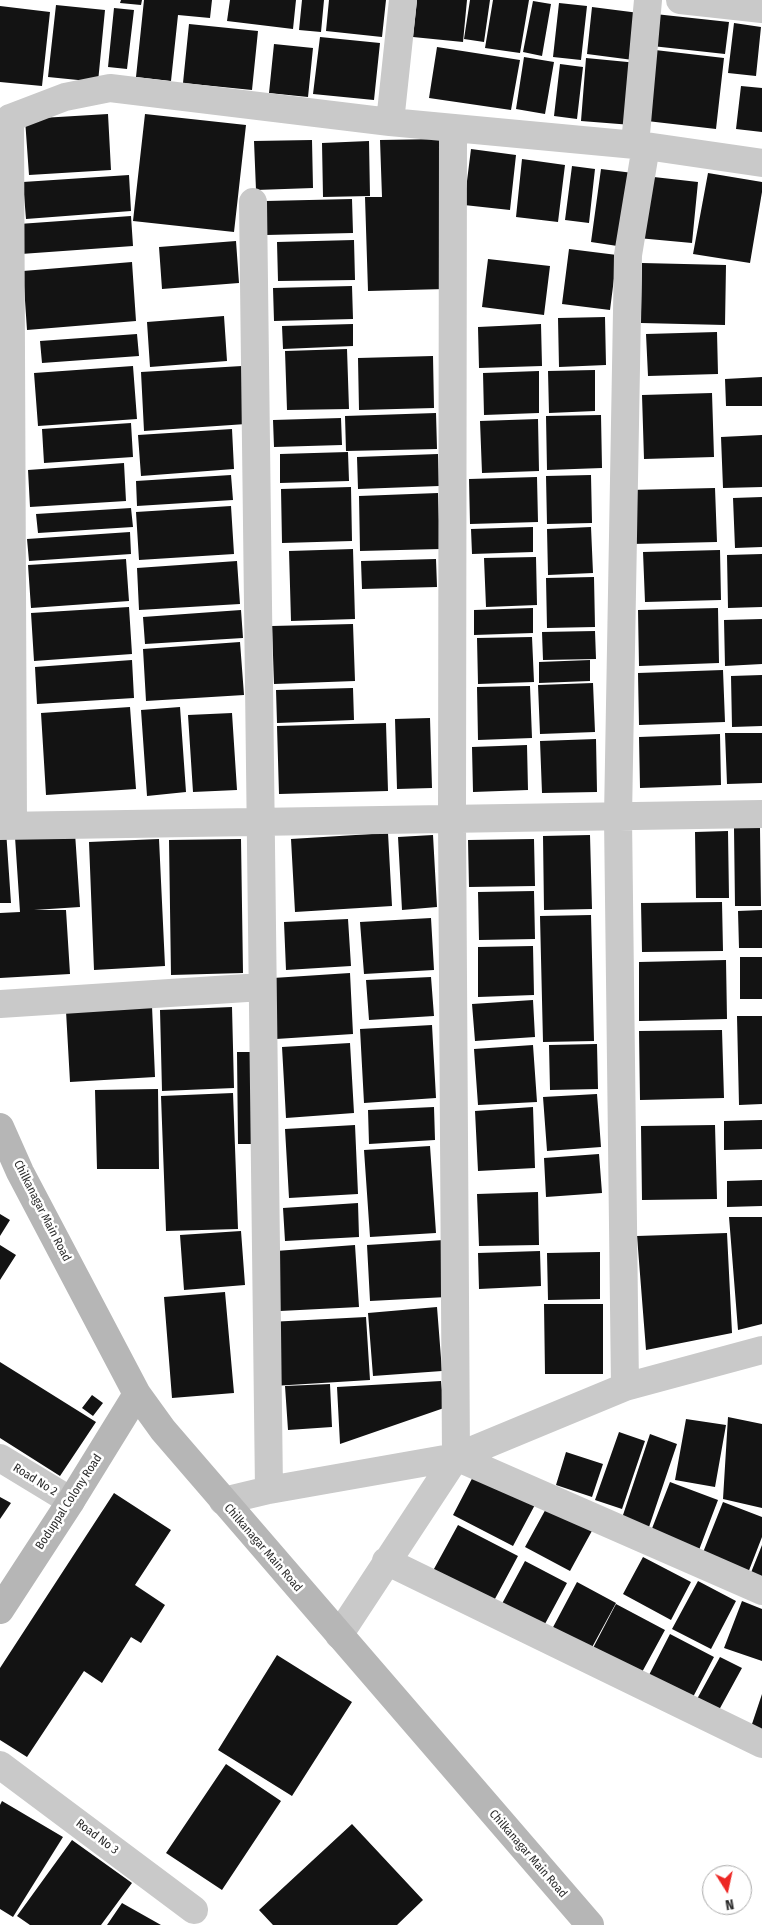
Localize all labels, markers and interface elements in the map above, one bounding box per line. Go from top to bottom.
street label: Chilkanagar Main Road [10,1158,74,1264]
street label: Boduppal Colony Road [33,1452,105,1552]
street label: Road No 2 [10,1461,60,1499]
street label: Chilkanagar Main Road [221,1501,305,1595]
street label: Chilkanagar Main Road [486,1807,570,1901]
street label: Road No 3 [73,1816,121,1858]
north arrow [702,1865,752,1915]
text: N [724,1895,735,1913]

